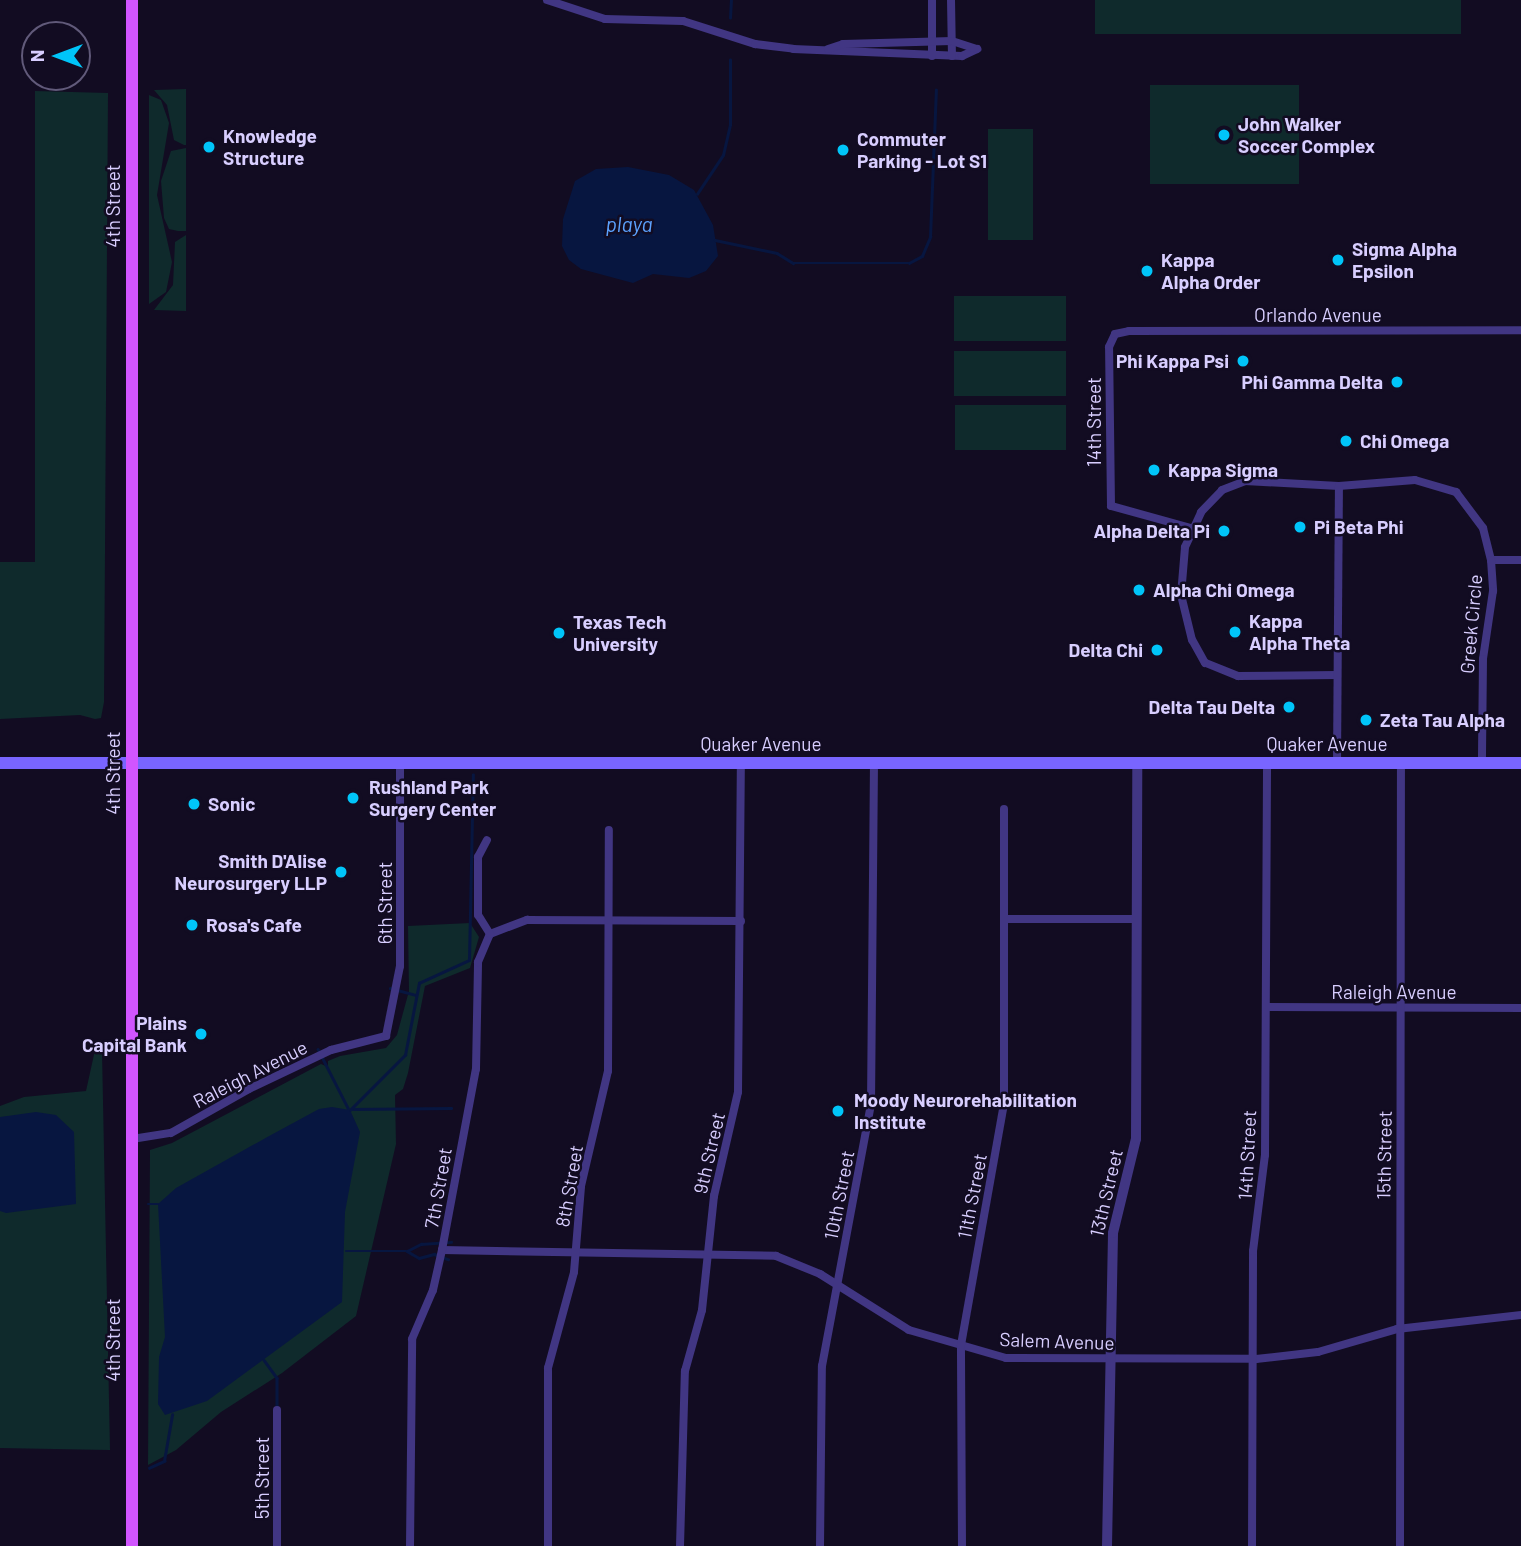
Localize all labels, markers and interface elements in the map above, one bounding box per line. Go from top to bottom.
north arrow [21,21,91,91]
text: N [25,50,48,62]
place label: John Walker Soccer Complex [1238,113,1375,157]
place label: Knowledge Structure [223,125,317,169]
marker: John Walker Soccer Complex [1216,127,1232,143]
place label: Commuter Parking - Lot S1 [857,128,987,172]
marker: Knowledge Structure [201,139,217,155]
marker: Commuter Parking - Lot S1 [835,142,851,158]
street label: 4th Street [102,164,124,248]
water label: playa [605,211,653,237]
place label: Sigma Alpha Epsilon [1352,238,1457,282]
place label: Kappa Alpha Order [1161,249,1261,293]
marker: Sigma Alpha Epsilon [1330,252,1346,268]
marker: Kappa Alpha Order [1139,263,1155,279]
street label: Orlando Avenue [1254,304,1382,326]
place label: Phi Kappa Psi [1116,350,1229,372]
marker: Phi Kappa Psi [1235,353,1251,369]
place label: Phi Gamma Delta [1241,371,1383,393]
marker: Phi Gamma Delta [1389,374,1405,390]
street label: 14th Street [1083,377,1105,467]
place label: Chi Omega [1360,430,1449,452]
marker: Chi Omega [1338,433,1354,449]
place label: Kappa Sigma [1168,459,1278,481]
marker: Kappa Sigma [1146,462,1162,478]
place label: Pi Beta Phi [1314,516,1404,538]
marker: Pi Beta Phi [1292,519,1308,535]
place label: Alpha Delta Pi [1094,520,1210,542]
marker: Alpha Delta Pi [1216,523,1232,539]
street label: Greek Circle [1455,573,1487,675]
place label: Alpha Chi Omega [1153,579,1295,601]
marker: Alpha Chi Omega [1131,582,1147,598]
place label: Kappa Alpha Theta [1249,610,1350,654]
place label: Texas Tech University [573,611,666,655]
marker: Kappa Alpha Theta [1227,624,1243,640]
marker: Texas Tech University [551,625,567,641]
place label: Delta Chi [1068,639,1143,661]
marker: Delta Chi [1149,642,1165,658]
place label: Delta Tau Delta [1149,696,1275,718]
marker: Delta Tau Delta [1281,699,1297,715]
place label: Zeta Tau Alpha [1380,709,1505,731]
marker: Zeta Tau Alpha [1358,712,1374,728]
street label: 4th Street [102,731,124,815]
street label: Quaker Avenue [700,733,822,755]
street label: Quaker Avenue [1266,733,1388,755]
place label: Rushland Park Surgery Center [369,776,496,820]
marker: Rushland Park Surgery Center [343,788,363,808]
place label: Sonic [208,793,255,815]
marker: Sonic [186,796,202,812]
place label: Smith D'Alise Neurosurgery LLP [174,850,327,894]
street label: 6th Street [374,862,396,944]
marker: Smith D'Alise Neurosurgery LLP [333,864,349,880]
place label: Rosa's Cafe [206,914,302,936]
marker: Rosa's Cafe [184,917,200,933]
street label: Raleigh Avenue [1331,981,1457,1003]
place label: Plains Capital Bank [82,1012,187,1056]
marker: Plains Capital Bank [193,1026,209,1042]
street label: Raleigh Avenue [189,1035,311,1113]
place label: Moody Neurorehabilitation Institute [854,1089,1077,1133]
marker: Moody Neurorehabilitation Institute [828,1101,848,1121]
street label: 14th Street [1233,1109,1261,1201]
street label: 9th Street [689,1110,729,1196]
street label: 15th Street [1372,1110,1396,1200]
street label: 8th Street [551,1143,587,1229]
street label: 7th Street [420,1146,456,1230]
street label: 13th Street [1085,1147,1127,1239]
street label: 10th Street [819,1149,859,1241]
street label: 11th Street [953,1152,991,1240]
street label: 4th Street [102,1298,124,1382]
street label: Salem Avenue [999,1328,1115,1354]
street label: 5th Street [251,1437,273,1519]

